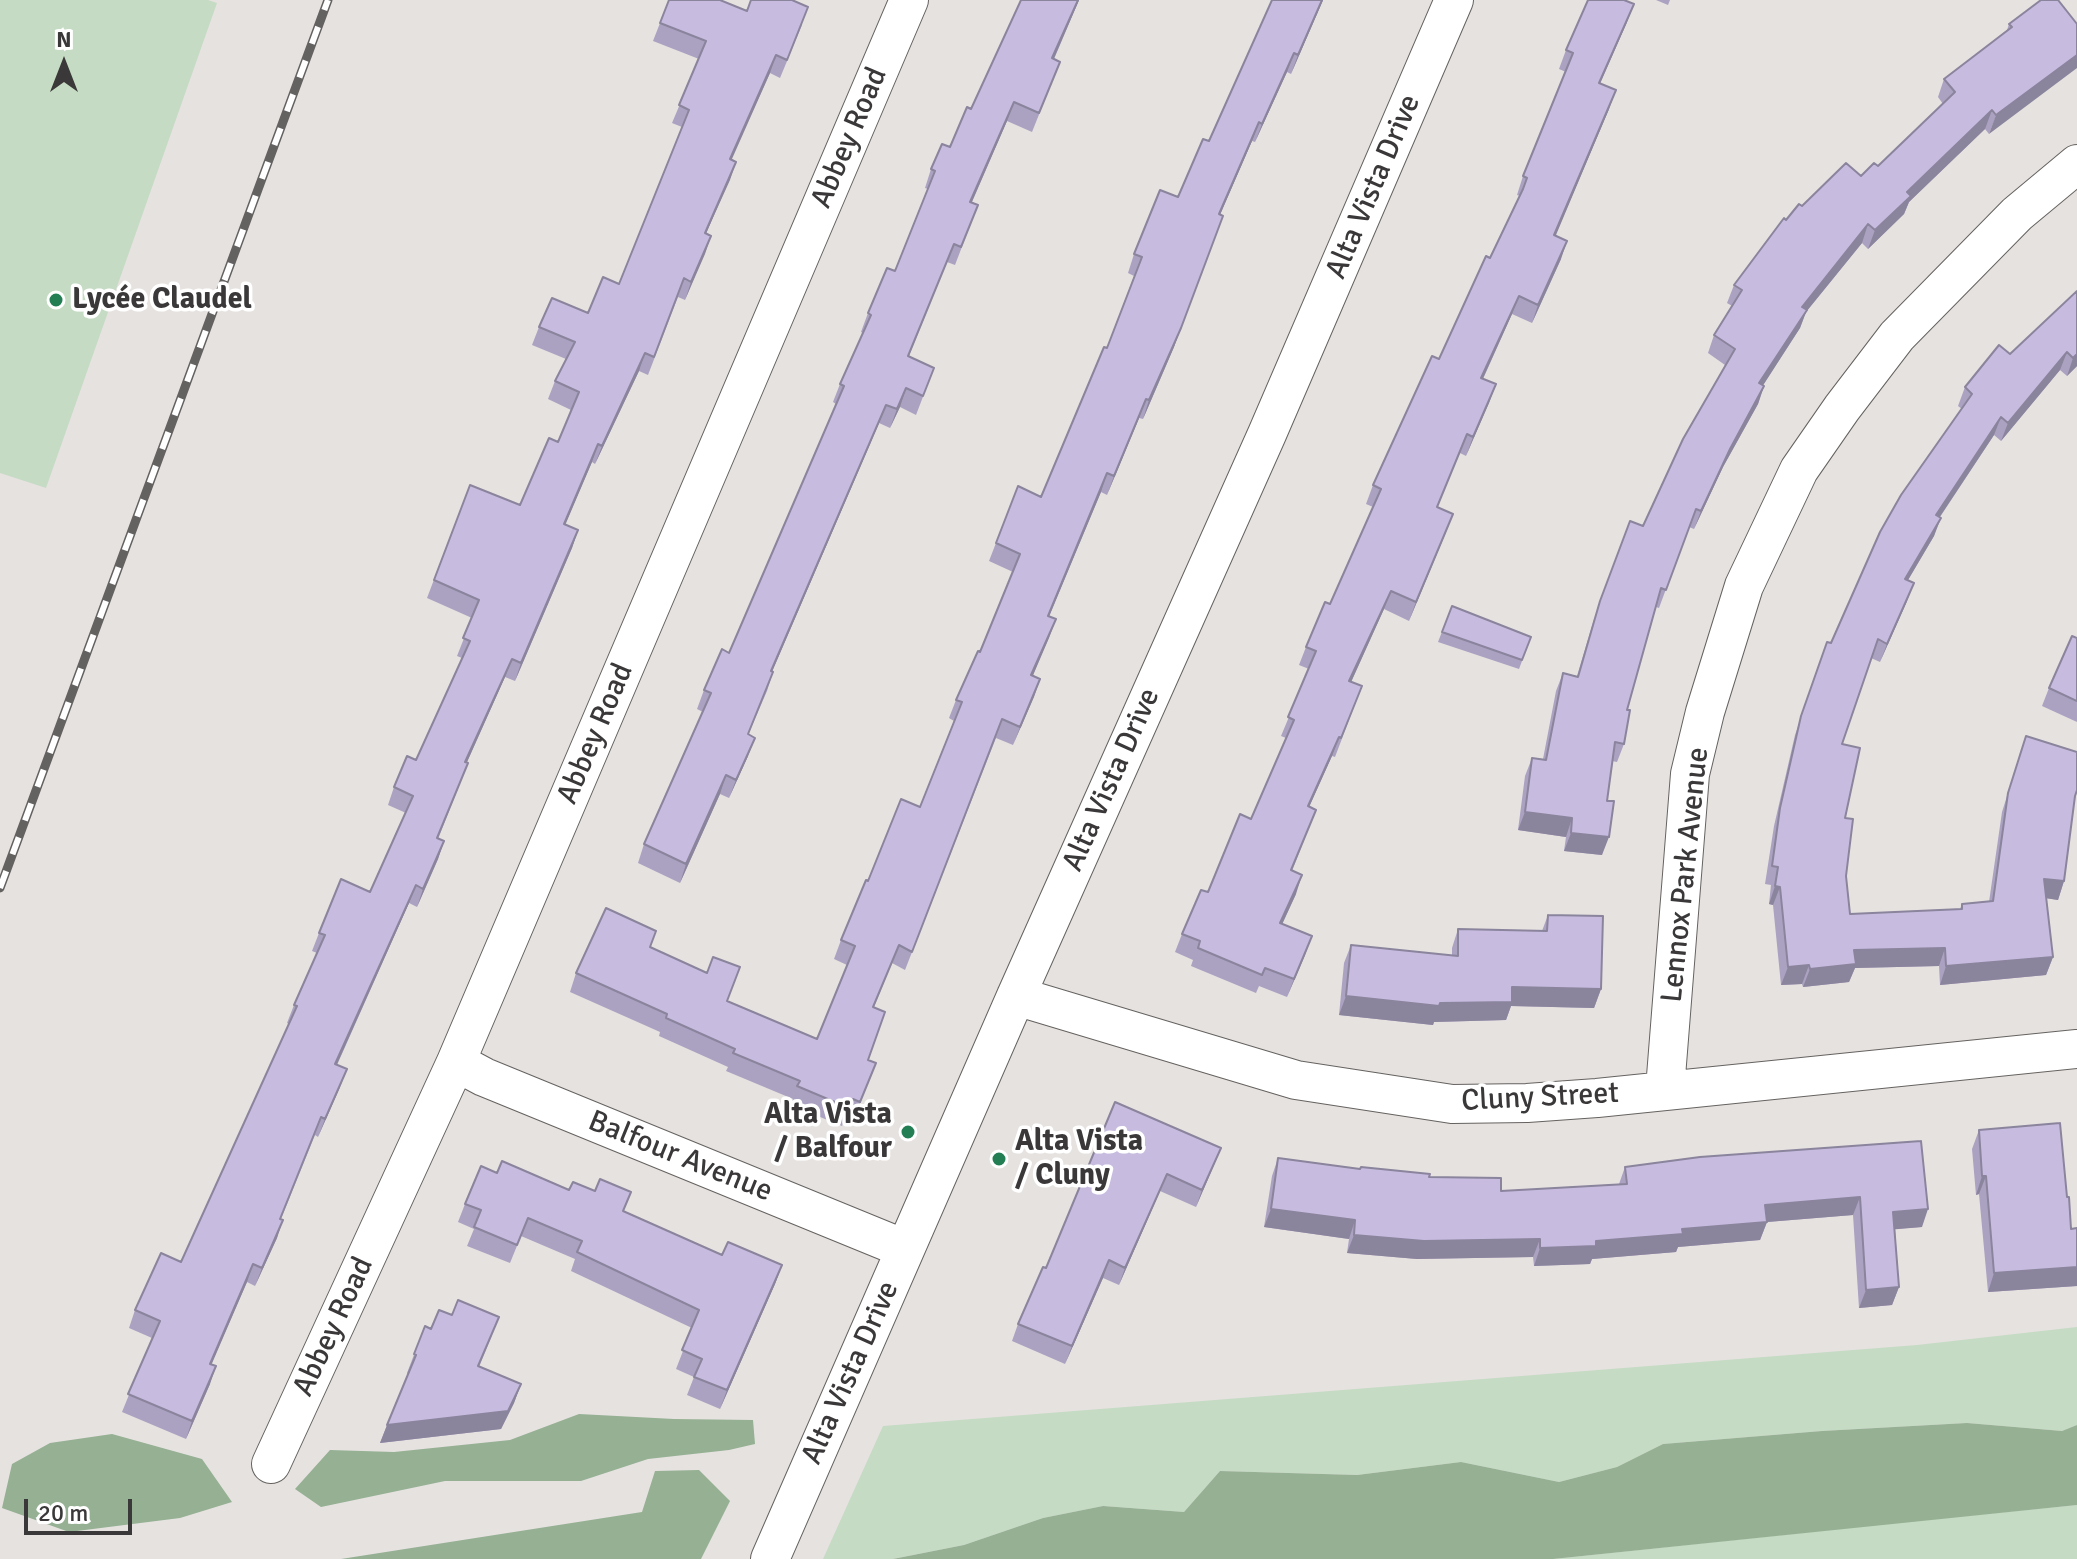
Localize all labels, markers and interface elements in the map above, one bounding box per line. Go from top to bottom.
north arrow [24,24,104,104]
text: N [56,26,72,53]
street label: Abbey Road [804,62,896,214]
street label: Alta Vista Drive [1319,89,1429,285]
place label: Lycée Claudel [72,282,252,318]
marker: Lycée Claudel [47,291,65,309]
street label: Abbey Road [550,658,642,810]
street label: Alta Vista Drive [1056,683,1168,877]
street label: Lennox Park Avenue [1655,746,1717,1004]
street label: Cluny Street [1460,1076,1620,1120]
place label: Alta Vista / Balfour [764,1097,892,1168]
street label: Balfour Avenue [583,1104,777,1210]
marker: Alta Vista / Balfour [899,1123,917,1141]
place label: Alta Vista / Cluny [1015,1124,1143,1194]
marker: Alta Vista / Cluny [990,1150,1008,1168]
street label: Abbey Road [286,1252,382,1402]
street label: Alta Vista Drive [795,1276,907,1470]
scale bar [28,1483,136,1533]
text: 20 m [38,1498,88,1528]

